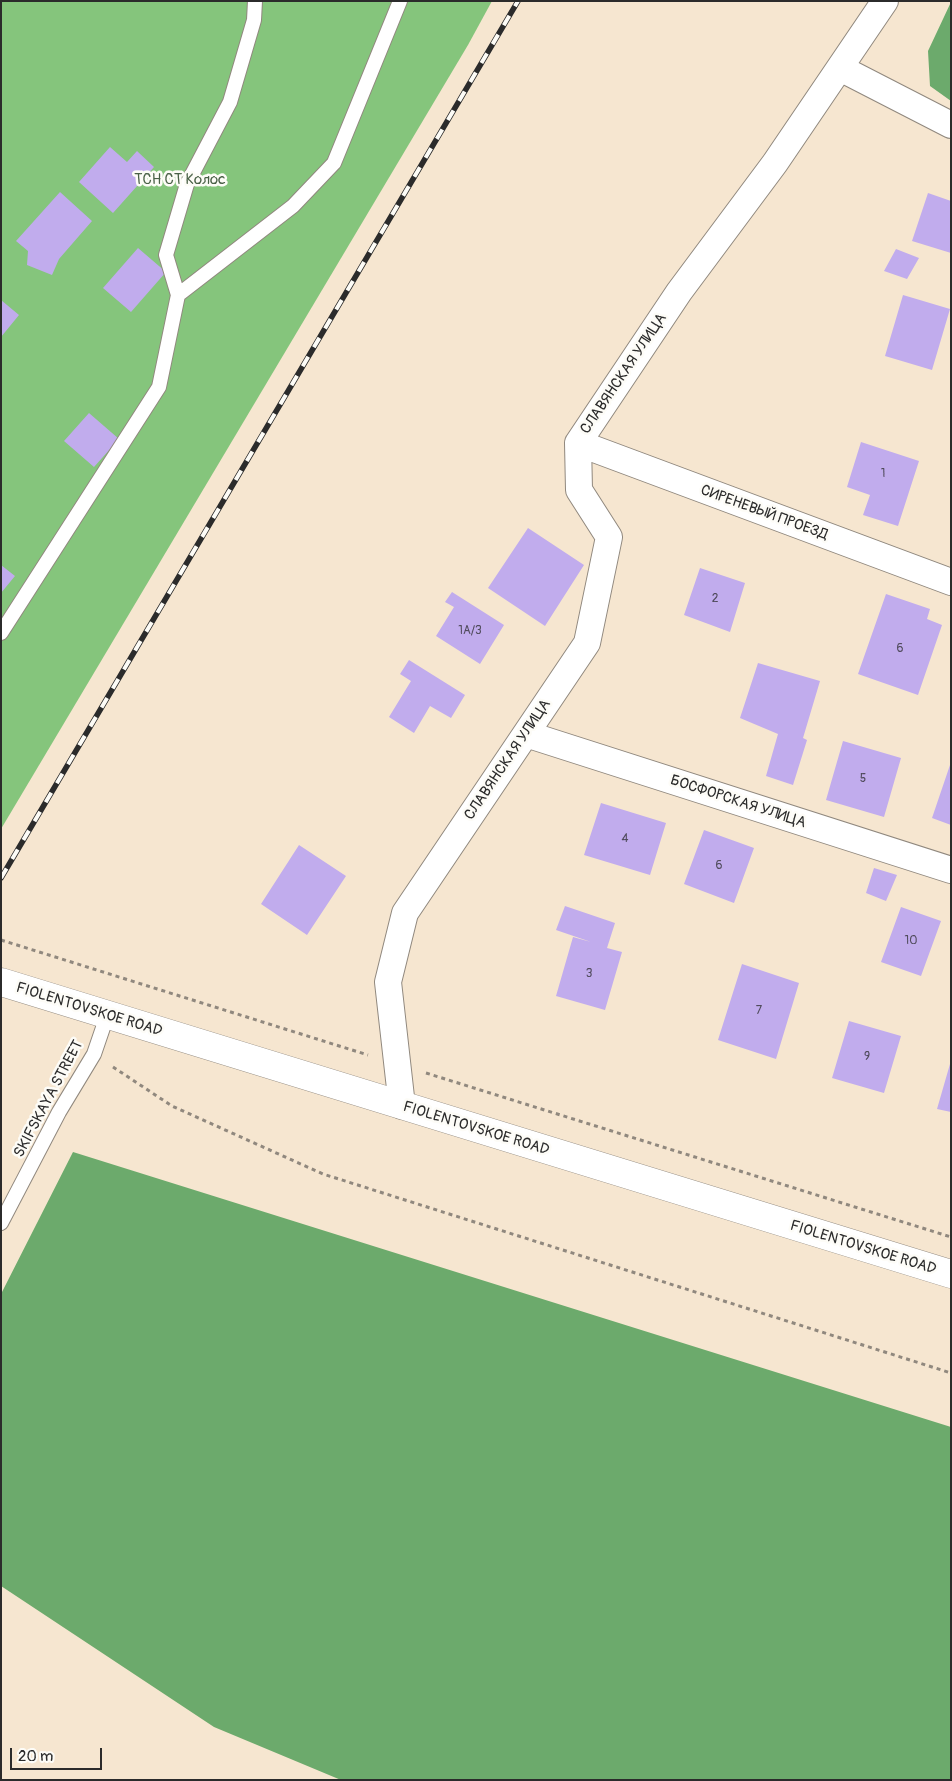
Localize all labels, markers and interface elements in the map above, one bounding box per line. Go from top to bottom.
park label: ТСН СТ Колос [134,171,226,189]
street label: СЛАВЯНСКАЯ УЛИЦА [577,310,671,438]
house number: 1 [881,467,885,481]
street label: СИРЕНЕВЫЙ ПРОЕЗД [698,482,830,544]
house number: 2 [712,592,718,606]
house number: 1А/3 [458,624,482,638]
house number: 6 [897,642,903,656]
street label: СЛАВЯНСКАЯ УЛИЦА [461,696,555,824]
street label: БОСФОРСКАЯ УЛИЦА [668,772,808,832]
house number: 5 [860,772,866,786]
house number: 4 [622,832,628,846]
house number: 6 [716,859,722,873]
house number: 10 [905,934,917,948]
house number: 3 [586,967,592,981]
street label: FIOLENTOVSKOE ROAD [14,979,164,1041]
house number: 7 [756,1004,762,1018]
street label: SKIFSKAYA STREET [11,1037,87,1161]
house number: 9 [864,1050,870,1064]
street label: FIOLENTOVSKOE ROAD [401,1098,551,1160]
street label: FIOLENTOVSKOE ROAD [788,1217,938,1279]
scale bar [12,1738,105,1770]
text: 20 m [18,1747,53,1766]

